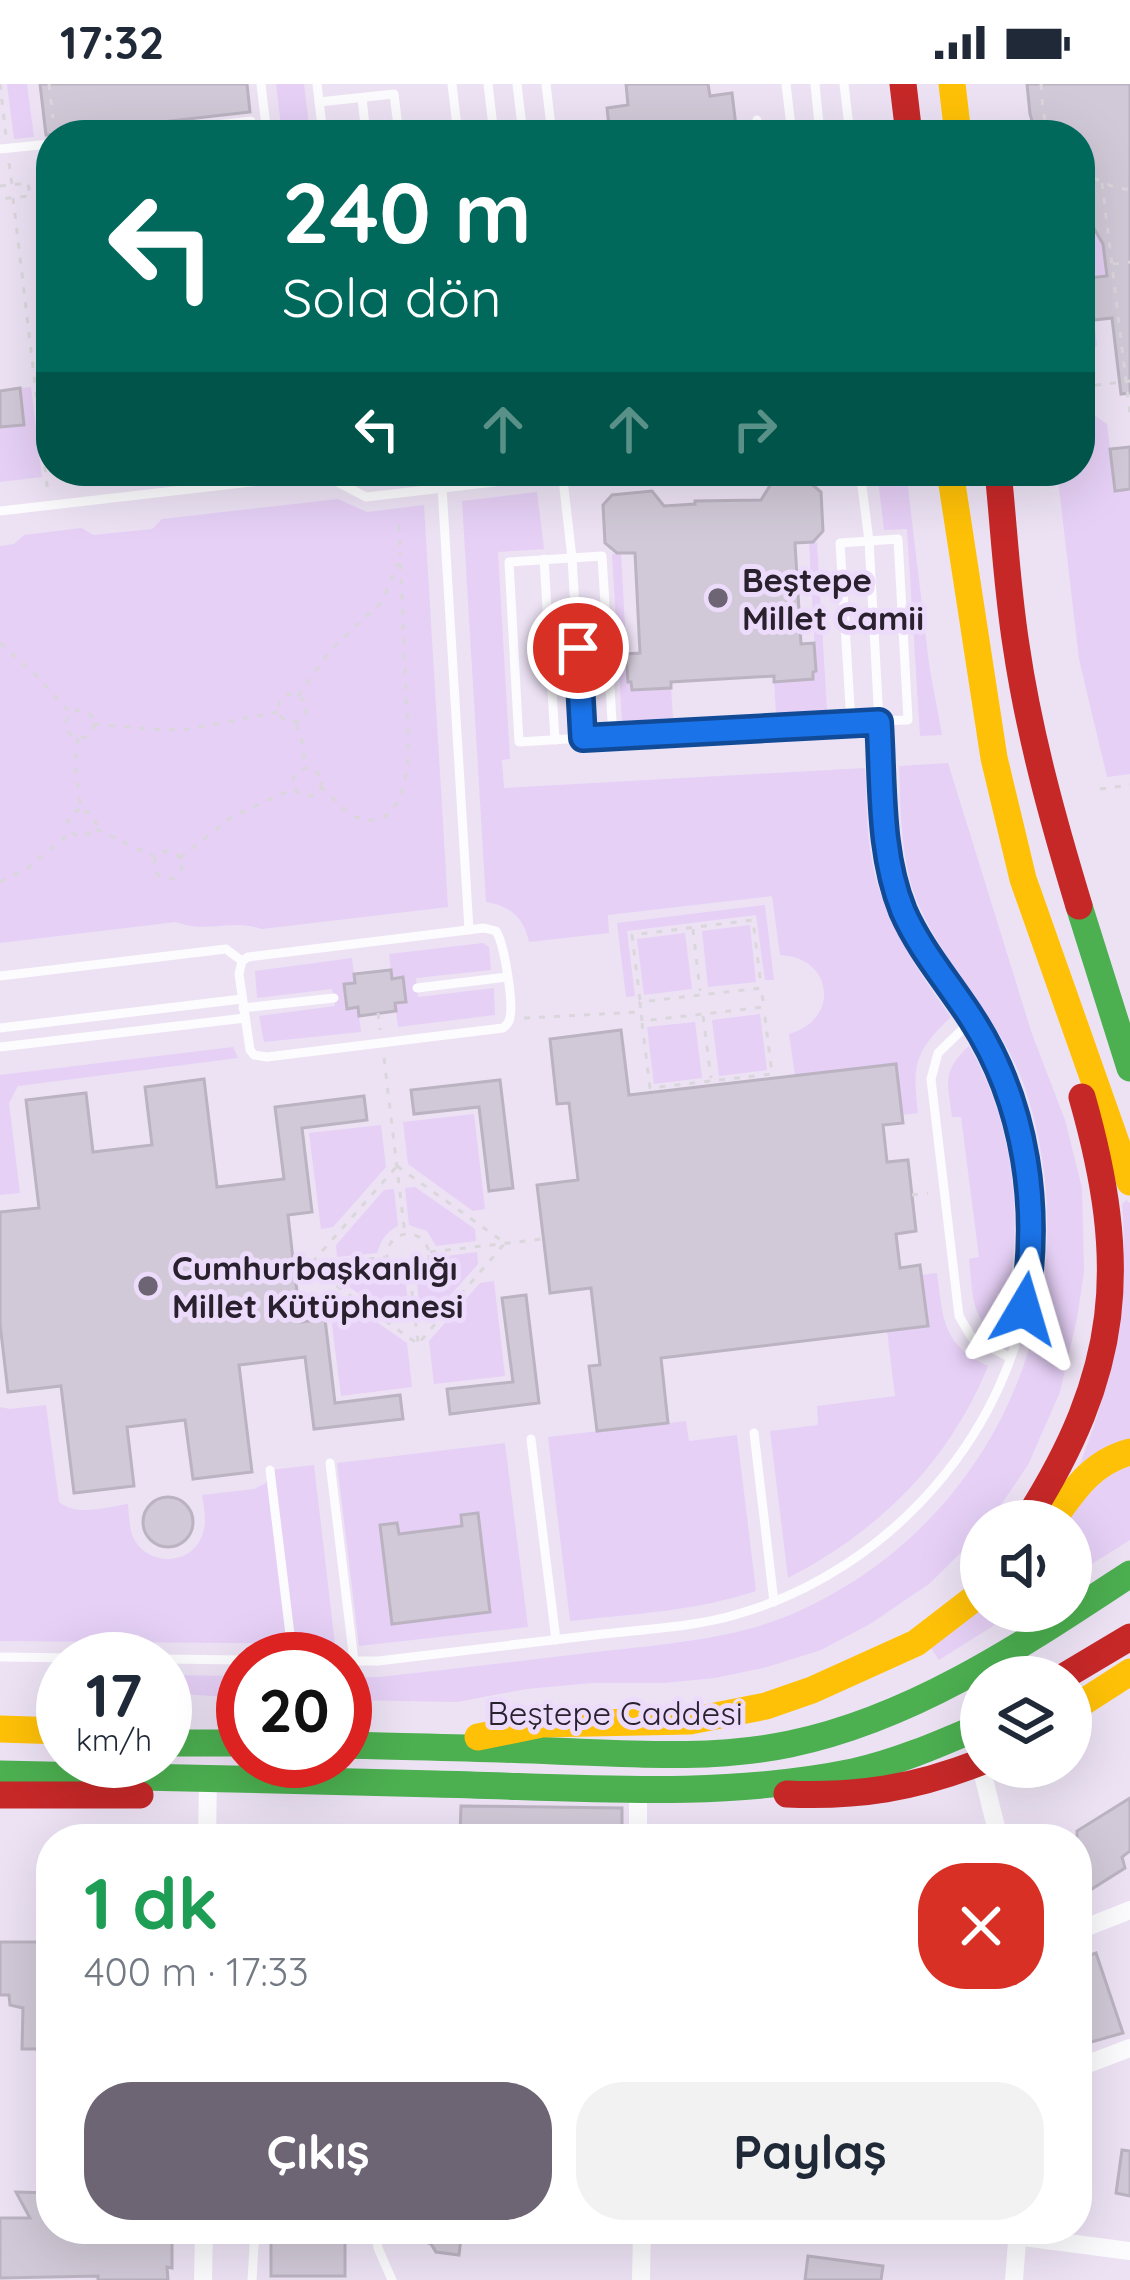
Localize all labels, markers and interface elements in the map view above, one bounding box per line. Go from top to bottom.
text: 17:32 [60,14,164,70]
text: 240 m [282,159,532,264]
icon: left [84,168,240,324]
text: Sola dön [282,263,501,331]
icon: left [344,396,410,462]
icon: ahead [470,396,536,462]
icon: ahead [596,396,662,462]
icon: right [722,396,788,462]
place label: Beştepe Millet Camii [742,559,924,638]
marker: Beştepe Millet Camii [705,585,731,611]
pin [527,597,629,699]
icon: arrive [545,615,611,681]
position arrow [961,1246,1087,1372]
place label: Cumhurbaşkanlığı Millet Kütüphanesi [172,1247,464,1326]
marker: Cumhurbaşkanlığı Millet Kütüphanesi [135,1273,161,1299]
map controls [960,1500,1092,1788]
button: sound [960,1500,1092,1632]
speed limit sign: 20 [216,1632,372,1788]
button: layers [960,1656,1092,1788]
text: 17 [86,1657,142,1732]
street label: Beştepe Caddesi [487,1692,743,1733]
text: km/h [76,1721,152,1759]
text: 1 dk [84,1857,218,1947]
button: close [918,1863,1044,1989]
text: 400 m · 17:33 [84,1947,309,1996]
button: Çıkış [84,2082,552,2220]
button: Paylaş [576,2082,1044,2220]

